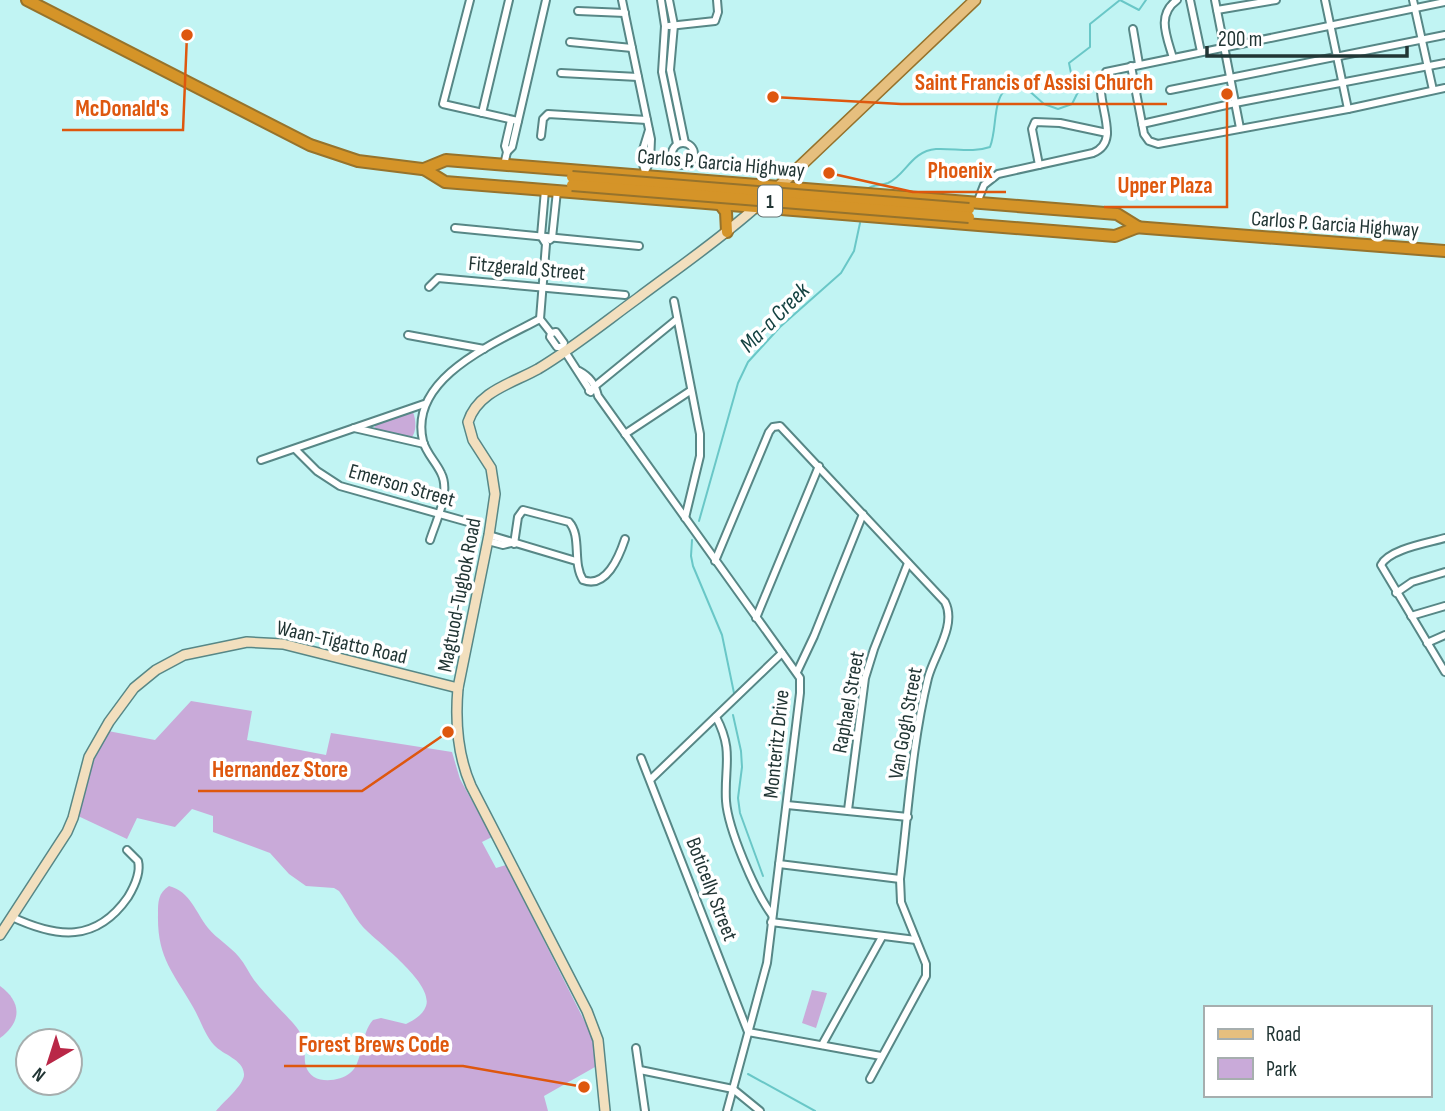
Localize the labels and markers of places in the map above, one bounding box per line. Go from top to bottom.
callout: Saint Francis of Assisi Church [901,60,1167,104]
callout: McDonald's [62,86,183,130]
callout: Phoenix [913,148,1006,192]
callout: Upper Plaza [1104,163,1227,207]
callout: Hernandez Store [198,747,362,791]
callout: Forest Brews Code [284,1022,463,1066]

